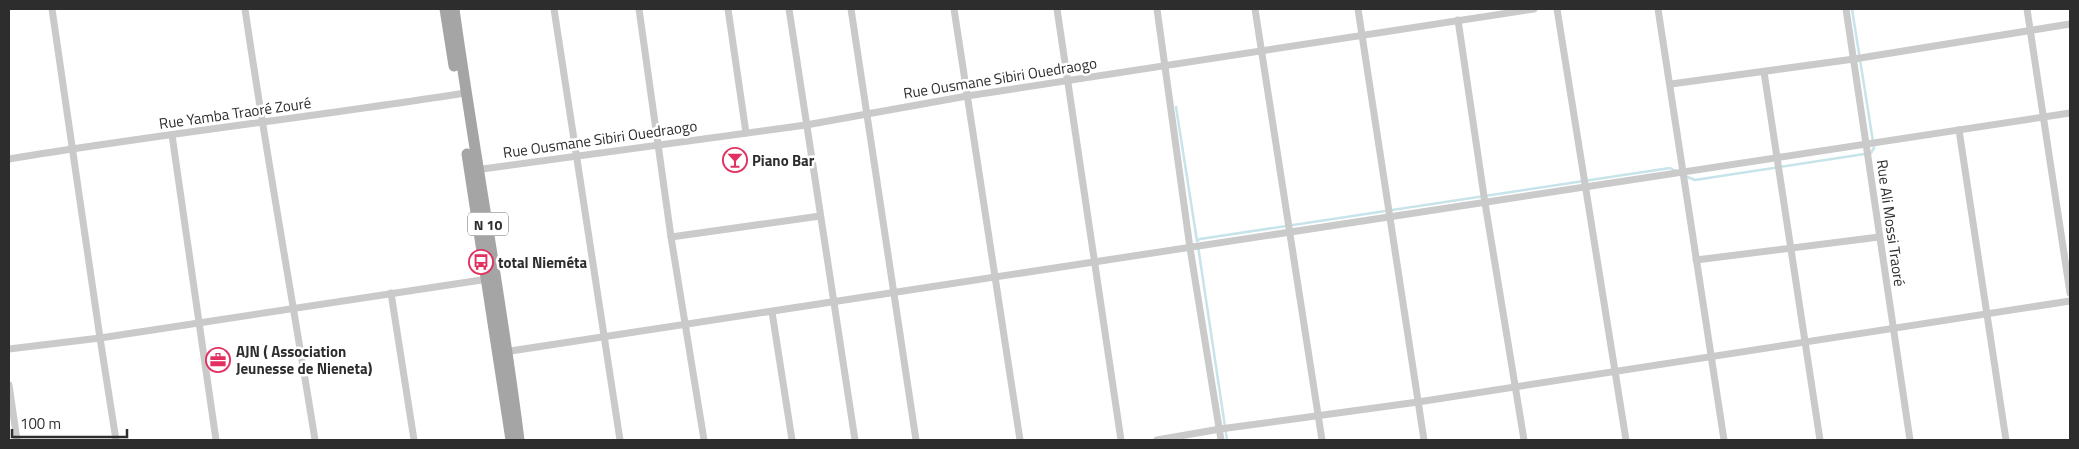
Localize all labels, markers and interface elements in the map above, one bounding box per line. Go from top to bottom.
street label: Rue Ousmane Sibiri Ouedraogo [901,51,1099,105]
street label: Rue Yamba Traoré Zouré [157,91,313,135]
street label: Rue Ousmane Sibiri Ouedraogo [501,114,699,164]
bar icon: Piano Bar [722,147,748,173]
place label: Piano Bar [752,149,815,172]
street label: Rue Ali Mossi Traoré [1871,158,1911,288]
road number: N 10 [468,212,508,235]
bus stop icon: total Nieméta [468,249,494,275]
place label: total Nieméta [498,251,588,274]
place label: AJN ( Association Jeunesse de Nieneta) [236,340,373,380]
office icon: AJN ( Association Jeunesse de Nieneta) [205,347,231,373]
scale bar [12,406,128,438]
text: 100 m [20,412,61,435]

